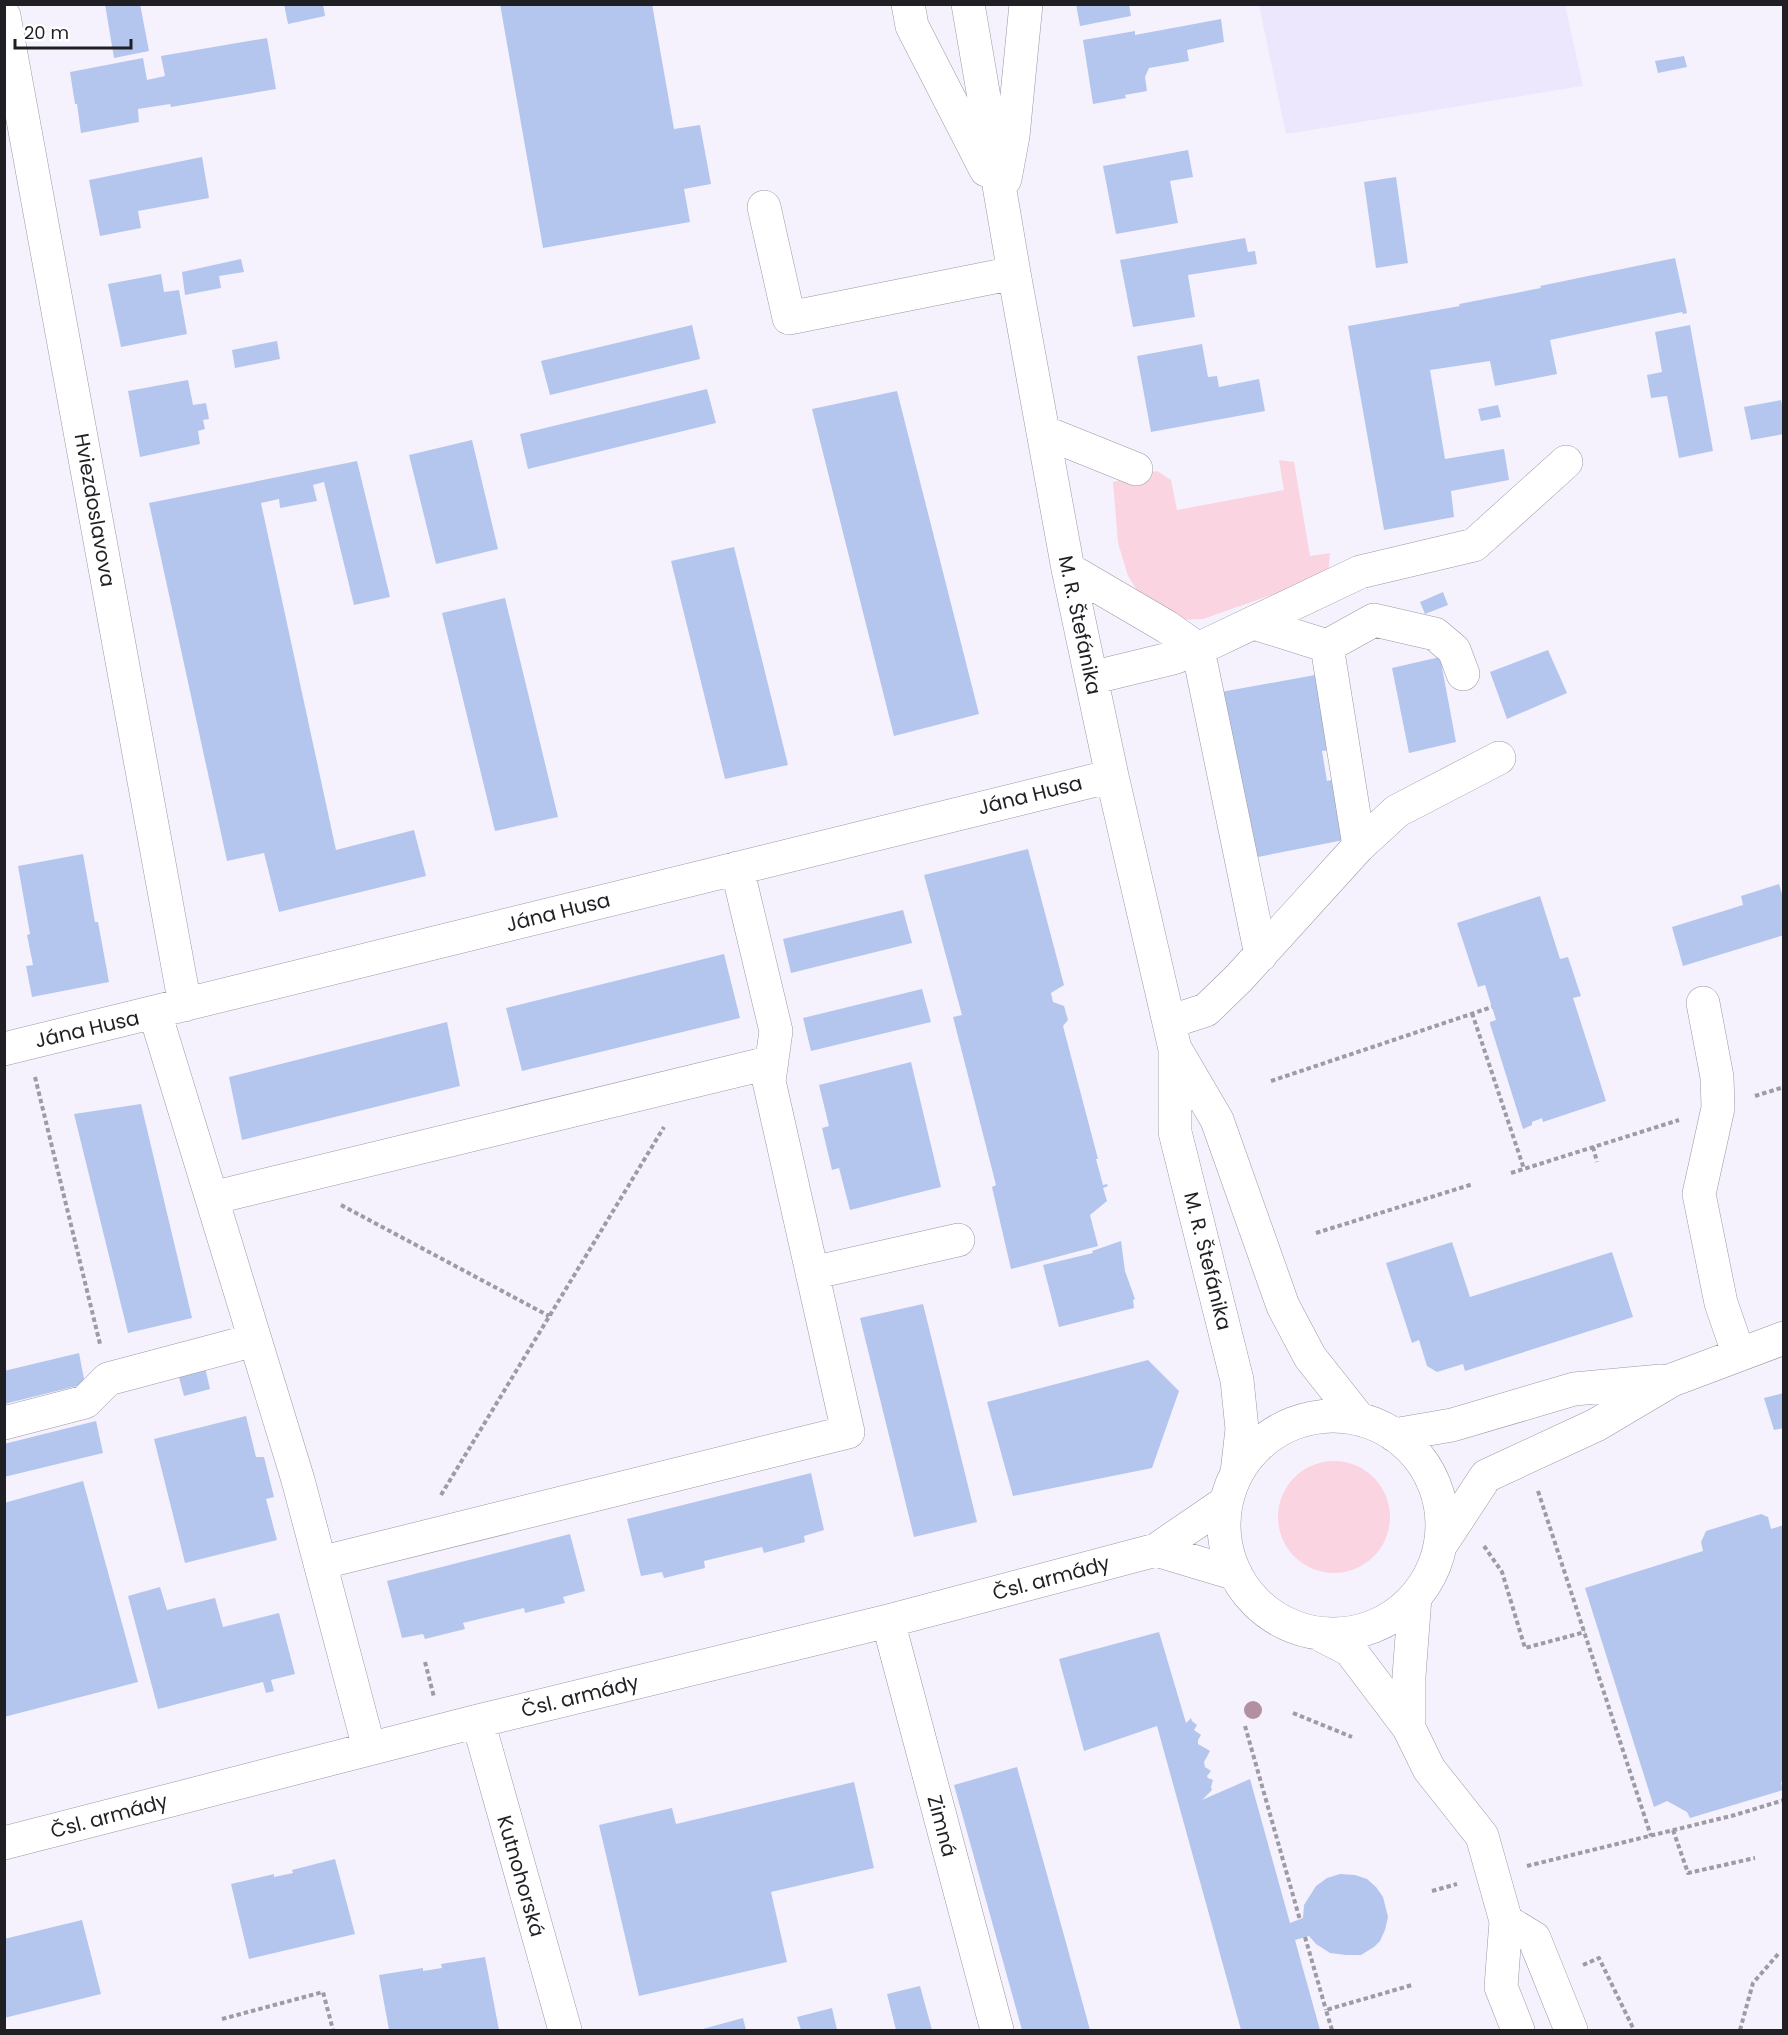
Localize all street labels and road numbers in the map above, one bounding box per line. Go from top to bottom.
street label: Hviezdoslavova [68,431,122,589]
street label: M. R. Štefánika [1052,553,1108,697]
street label: Jána Husa [975,769,1085,821]
street label: Jána Husa [503,886,613,938]
street label: Jána Husa [32,1003,142,1055]
street label: M. R. Štefánika [1177,1189,1239,1333]
street label: Čsl. armády [989,1549,1113,1607]
street label: Čsl. armády [518,1668,642,1724]
street label: Čsl. armády [47,1787,171,1845]
street label: Zimná [920,1792,964,1860]
street label: Kutnohorská [490,1812,552,1940]

